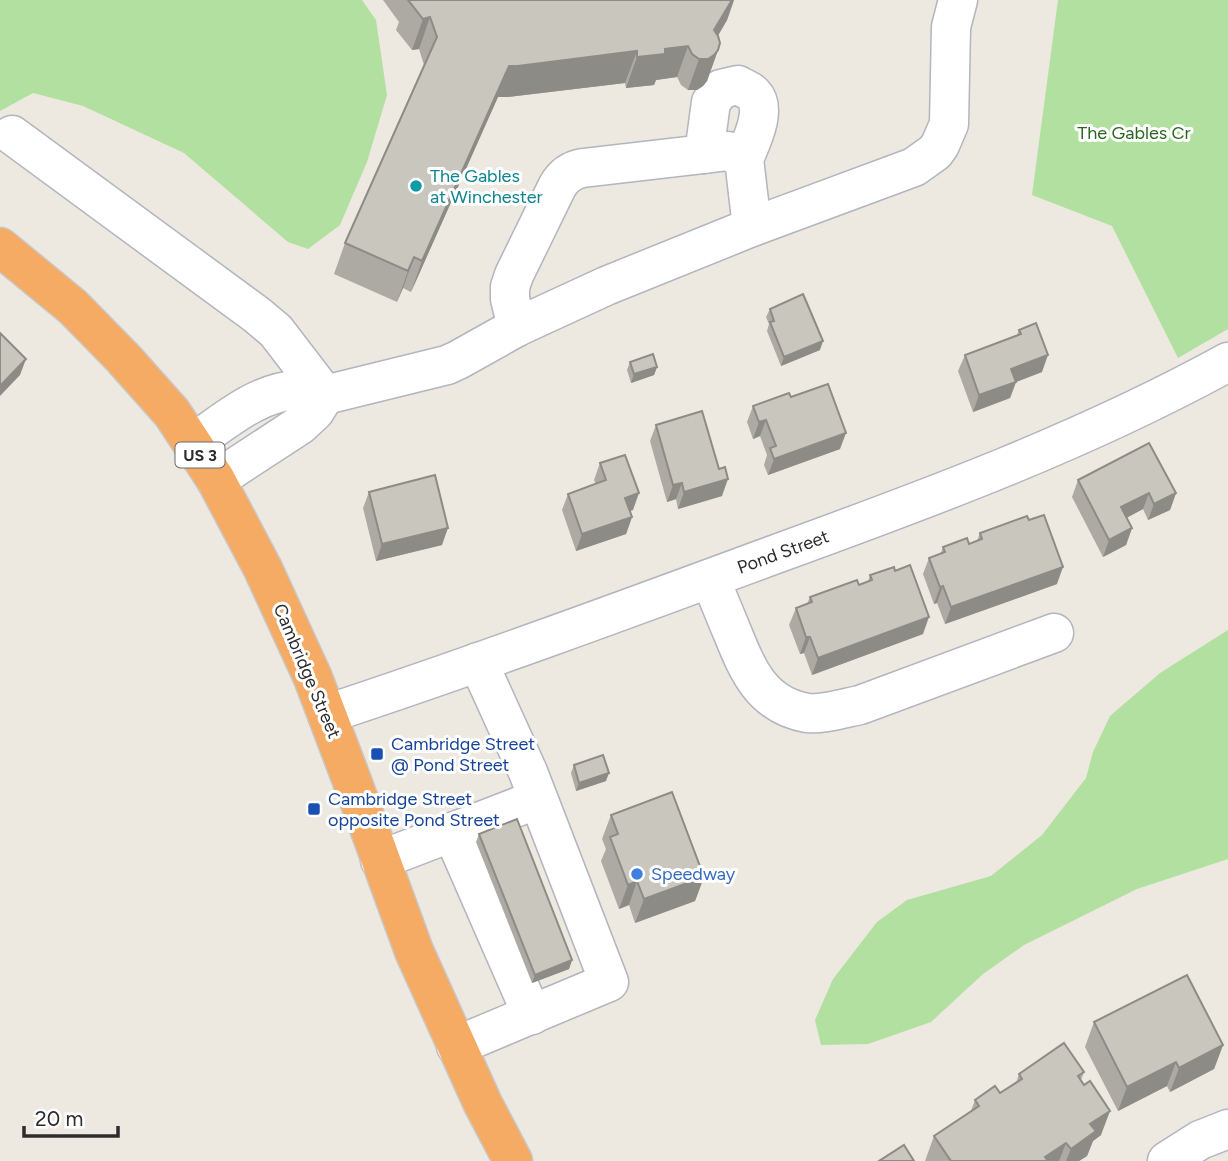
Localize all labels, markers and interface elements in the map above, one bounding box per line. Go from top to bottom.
park label: The Gables Cr [1077,122,1191,144]
place label: The Gables at Winchester [430,165,543,208]
marker: The Gables at Winchester [408,178,424,194]
road number: US 3 [176,442,224,468]
street label: Pond Street [734,525,832,579]
street label: Cambridge Street [269,600,345,742]
place label: Cambridge Street @ Pond Street [391,733,535,776]
marker: Cambridge Street @ Pond Street [369,746,385,762]
place label: Cambridge Street opposite Pond Street [328,788,500,831]
marker: Cambridge Street opposite Pond Street [306,801,322,817]
place label: Speedway [651,863,736,885]
marker: Speedway [629,866,645,882]
scale bar [24,1094,119,1138]
text: 20 m [35,1106,83,1131]

